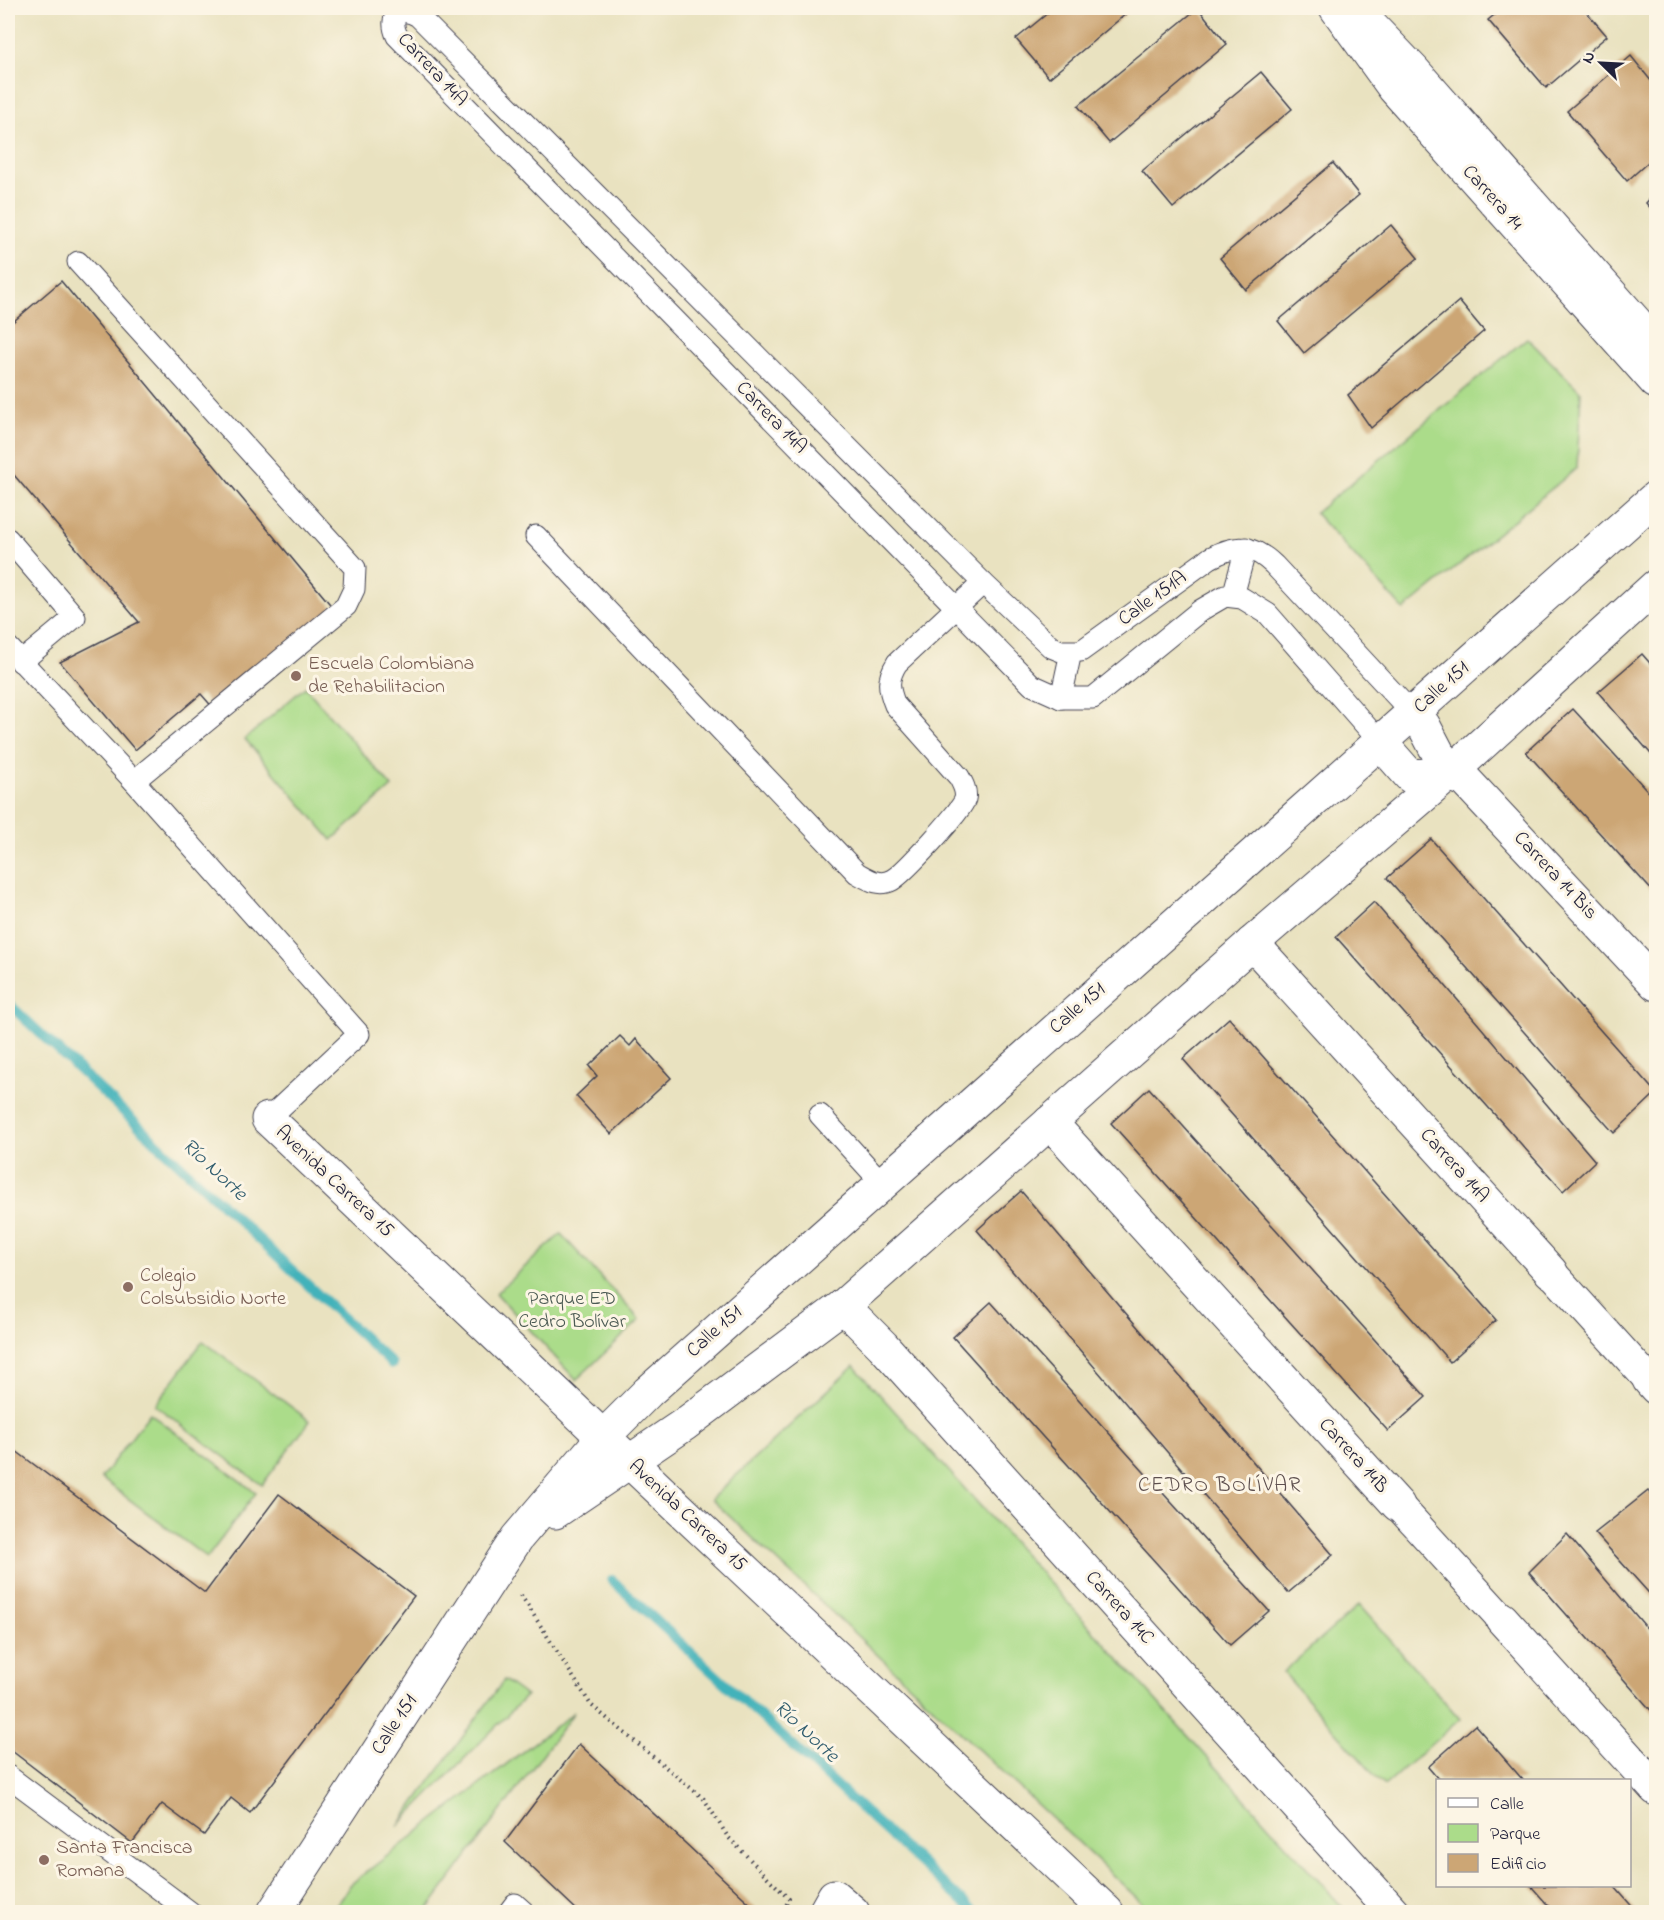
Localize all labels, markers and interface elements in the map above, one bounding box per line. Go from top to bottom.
street label: Carrera 14A [390,26,474,114]
north arrow [1571,33,1631,93]
text: N [1576,48,1602,68]
street label: Carrera 14 [1455,159,1529,237]
street label: Carrera 14A [729,375,813,461]
street label: Calle 151A [1113,564,1193,634]
place label: Escuela Colombiana de Rehabilitacion [308,650,474,702]
street label: Calle 151 [1408,655,1476,721]
marker: Escuela Colombiana de Rehabilitacion [289,669,303,683]
street label: Carrera 14 Bis [1506,825,1604,927]
street label: Calle 151 [1043,976,1113,1042]
street label: Avenida Carrera 15 [268,1119,400,1245]
street label: Carrera 14A [1412,1122,1496,1210]
water label: Río Norte [175,1132,255,1209]
place label: Colegio Colsubsidio Norte [140,1262,286,1314]
marker: Colegio Colsubsidio Norte [121,1280,135,1294]
park label: Parque ED Cedro Bolívar [518,1285,627,1337]
street label: Calle 151 [681,1299,749,1365]
street label: Carrera 14B [1311,1412,1395,1500]
street label: Avenida Carrera 15 [621,1453,753,1579]
district label: CEDRO BOLÍVAR [1138,1471,1302,1501]
street label: Carrera 14C [1078,1565,1160,1651]
street label: Calle 151 [365,1689,425,1761]
water label: Río Norte [767,1694,847,1771]
legend [1436,1779,1631,1887]
text: Calle [1490,1792,1525,1818]
text: Parque [1490,1822,1541,1848]
place label: Santa Francisca Romana [56,1834,193,1886]
text: Edificio [1490,1852,1546,1878]
marker: Santa Francisca Romana [37,1853,51,1867]

